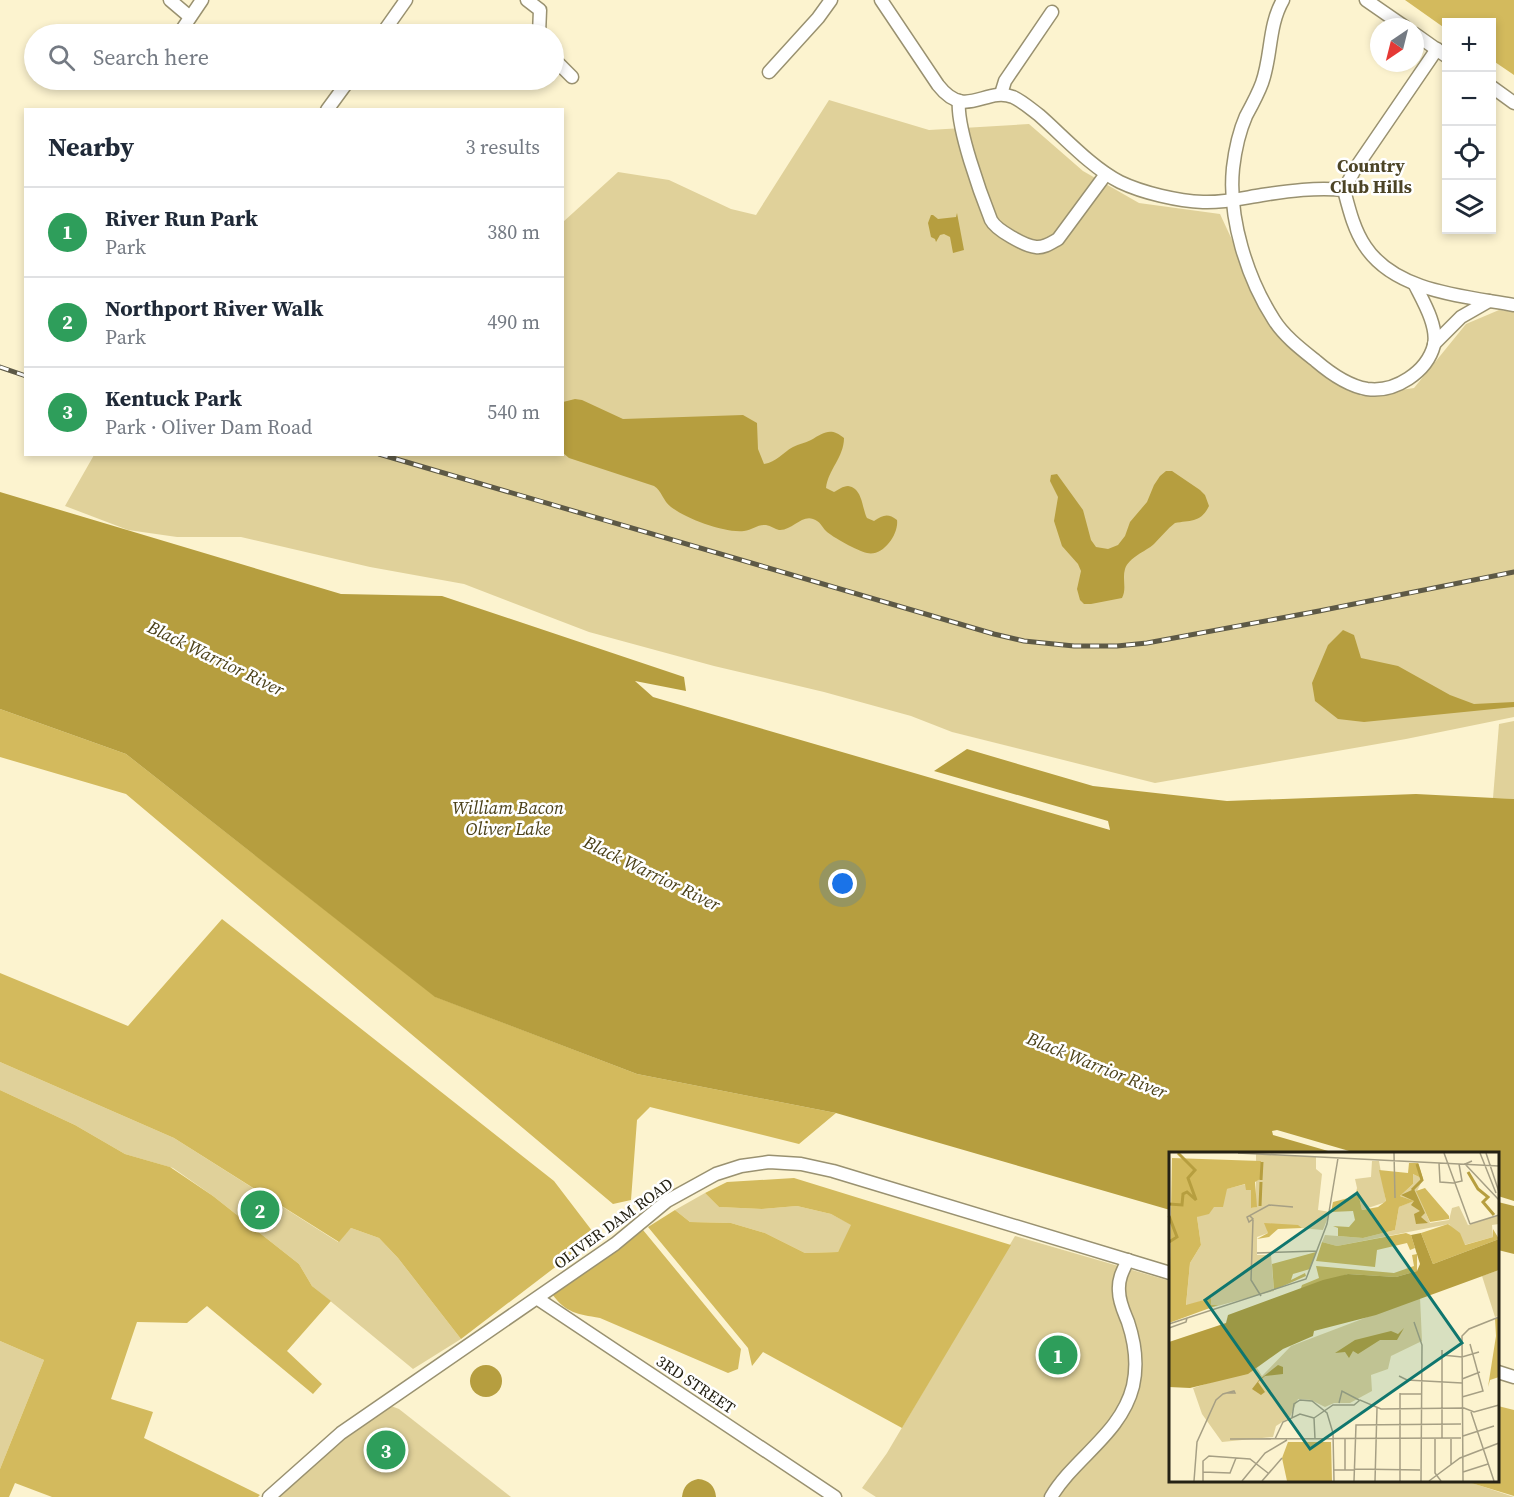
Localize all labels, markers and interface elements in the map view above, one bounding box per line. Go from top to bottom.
north arrow [1370,18,1424,72]
map controls [1442,18,1496,234]
button: + [1442,18,1496,72]
search box [24,24,564,90]
icon: search [45,41,78,74]
text: Search here [93,42,209,72]
button: − [1442,72,1496,126]
button: locate [1442,126,1496,180]
text: Nearby [48,129,134,165]
text: 3 results [465,133,540,161]
district label: Country Club Hills [1330,153,1412,199]
button: layers [1442,180,1496,234]
text: River Run Park [105,203,258,233]
text: 1 [62,218,73,246]
text: 380 m [487,218,540,246]
text: Park [105,233,146,261]
text: Northport River Walk [105,293,323,323]
text: 2 [62,308,73,336]
text: 490 m [487,308,540,336]
text: Park [105,323,146,351]
text: Kentuck Park [105,383,242,413]
text: 3 [62,398,73,426]
text: 540 m [487,398,540,426]
text: Park · Oliver Dam Road [105,413,312,441]
water label: Black Warrior River [143,614,289,702]
water label: William Bacon Oliver Lake [452,795,564,841]
water label: Black Warrior River [579,829,725,917]
your location [828,869,857,898]
water label: Black Warrior River [1022,1025,1172,1105]
inset map [1169,1152,1499,1482]
street label: OLIVER DAM ROAD [549,1172,677,1274]
pin: 2 [240,1188,280,1232]
pin: 1 [1038,1332,1078,1378]
street label: 3RD STREET [652,1350,740,1419]
pin: 3 [366,1428,406,1472]

